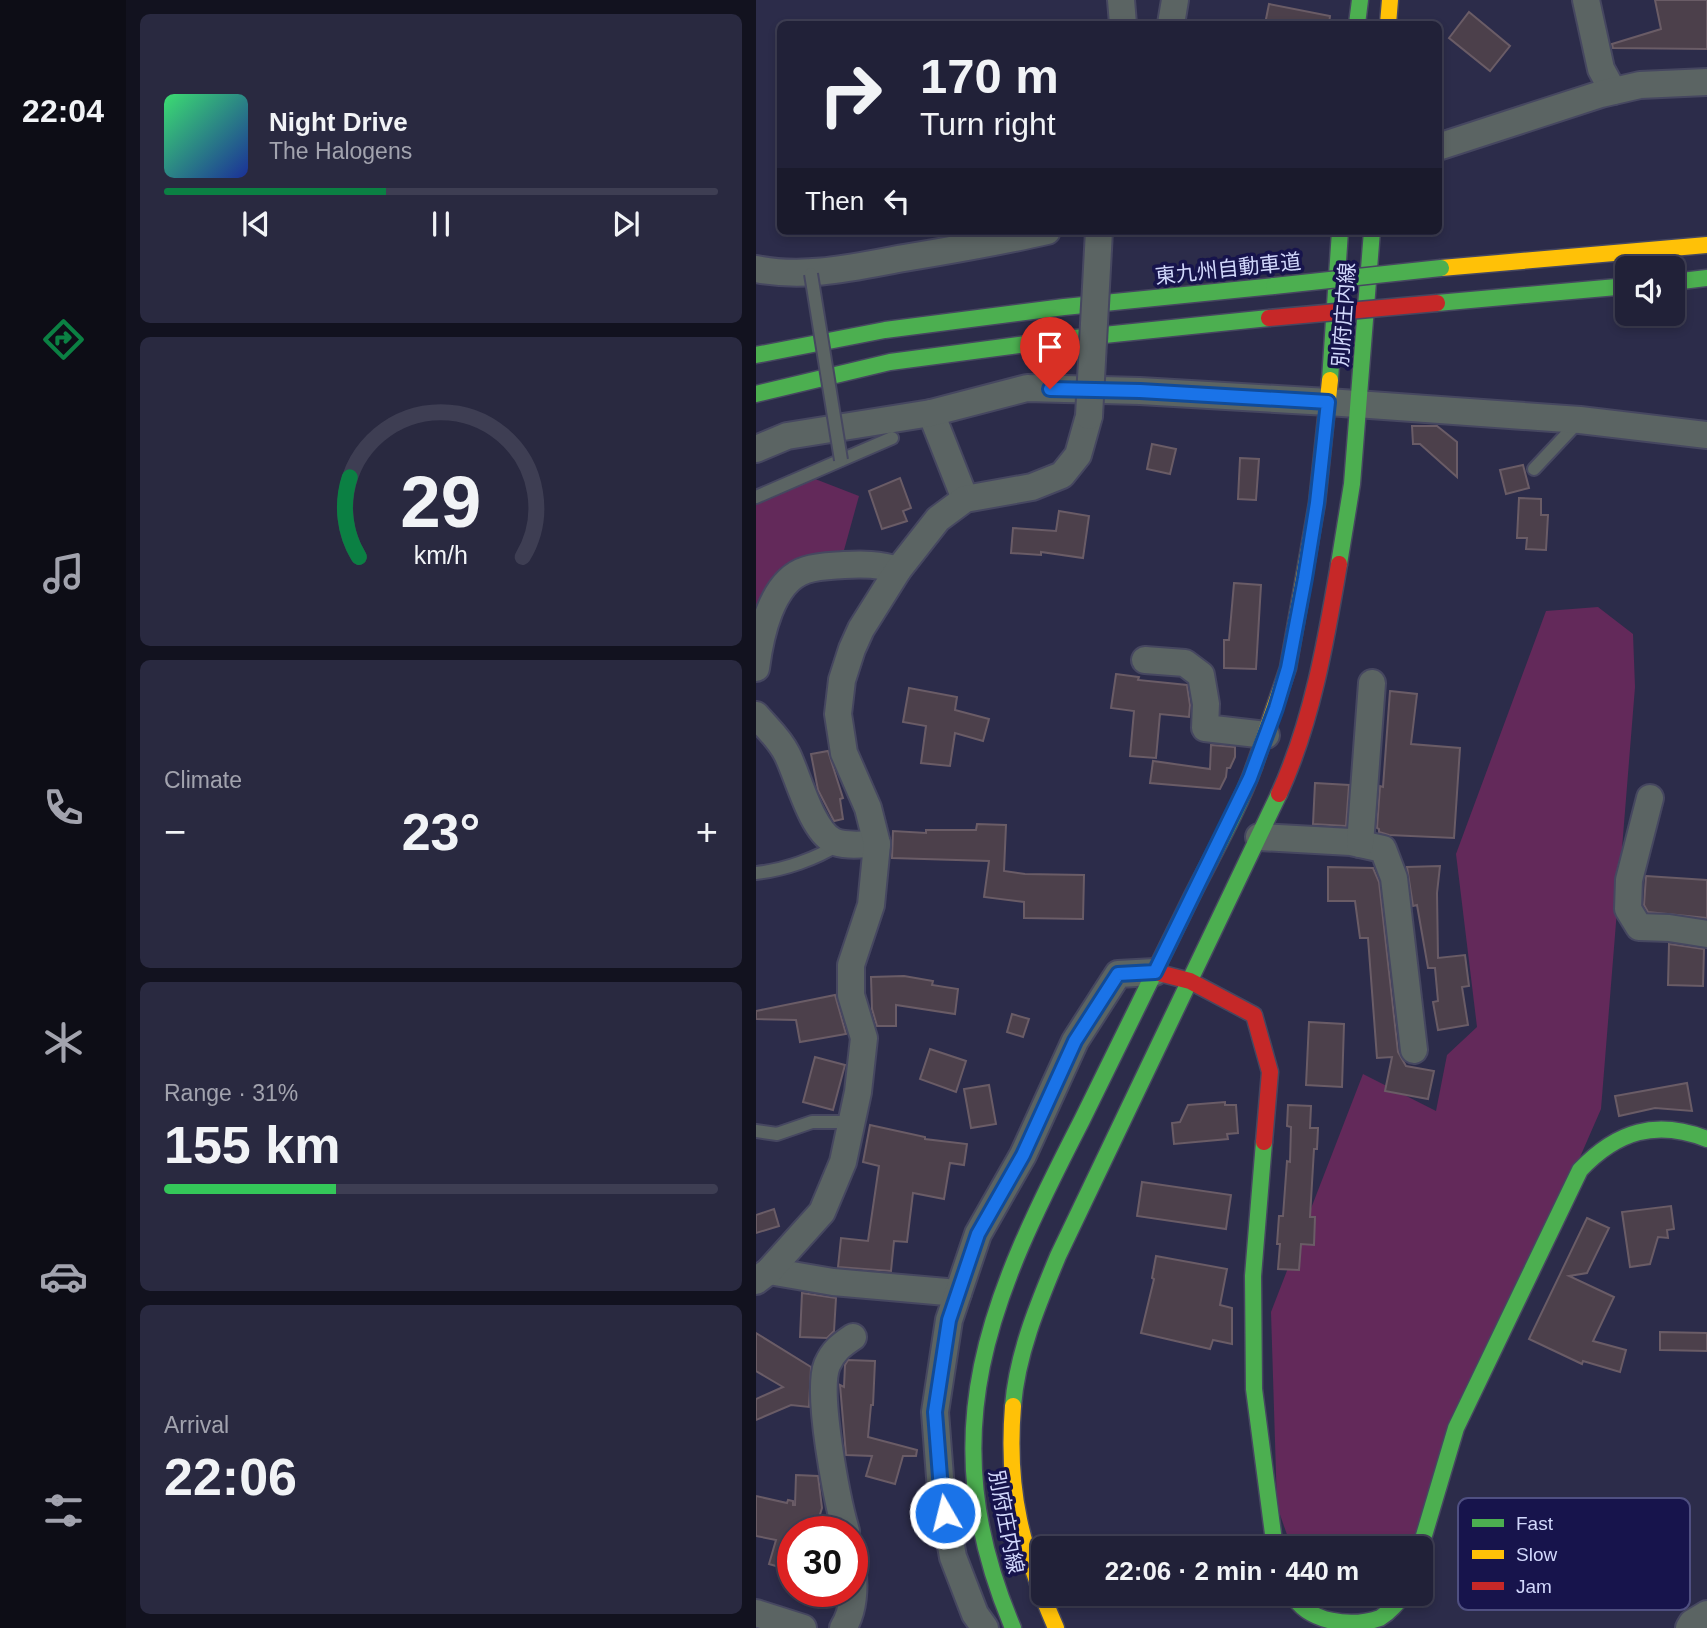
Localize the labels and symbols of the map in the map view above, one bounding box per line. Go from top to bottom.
street label: 東九州自動車道 [1154,249,1302,288]
street label: 別府庄内線 [1328,262,1359,368]
pin [1020,317,1080,389]
street label: 別府庄内線 [985,1468,1028,1576]
position arrow [908,1476,982,1550]
legend [1458,1498,1690,1610]
text: Fast [1516,1513,1554,1534]
speed limit sign: 30 [777,1516,868,1607]
text: Slow [1516,1544,1557,1565]
text: Jam [1516,1576,1552,1597]

